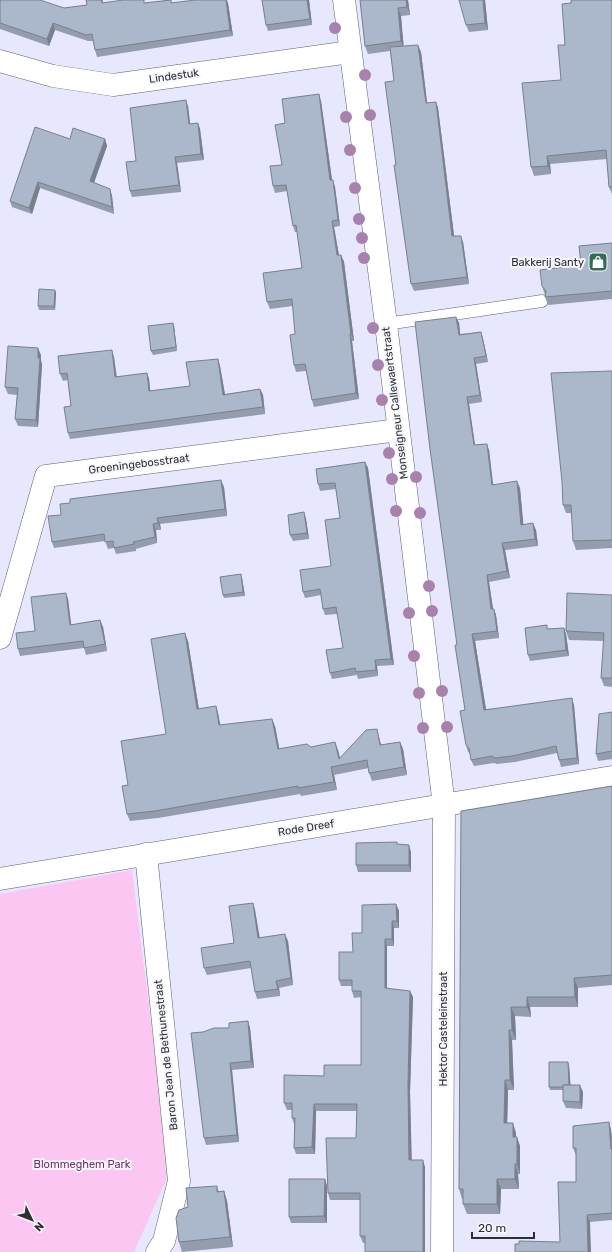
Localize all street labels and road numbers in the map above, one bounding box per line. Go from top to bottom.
street label: Lindestuk [148,66,200,86]
street label: Monseigneur Callewaertstraat [379,325,411,480]
street label: Groeningebosstraat [88,451,191,477]
street label: Rode Dreef [277,817,336,839]
street label: Hektor Casteleinstraat [437,971,450,1086]
street label: Baron Jean de Bethunestraat [152,978,180,1131]

